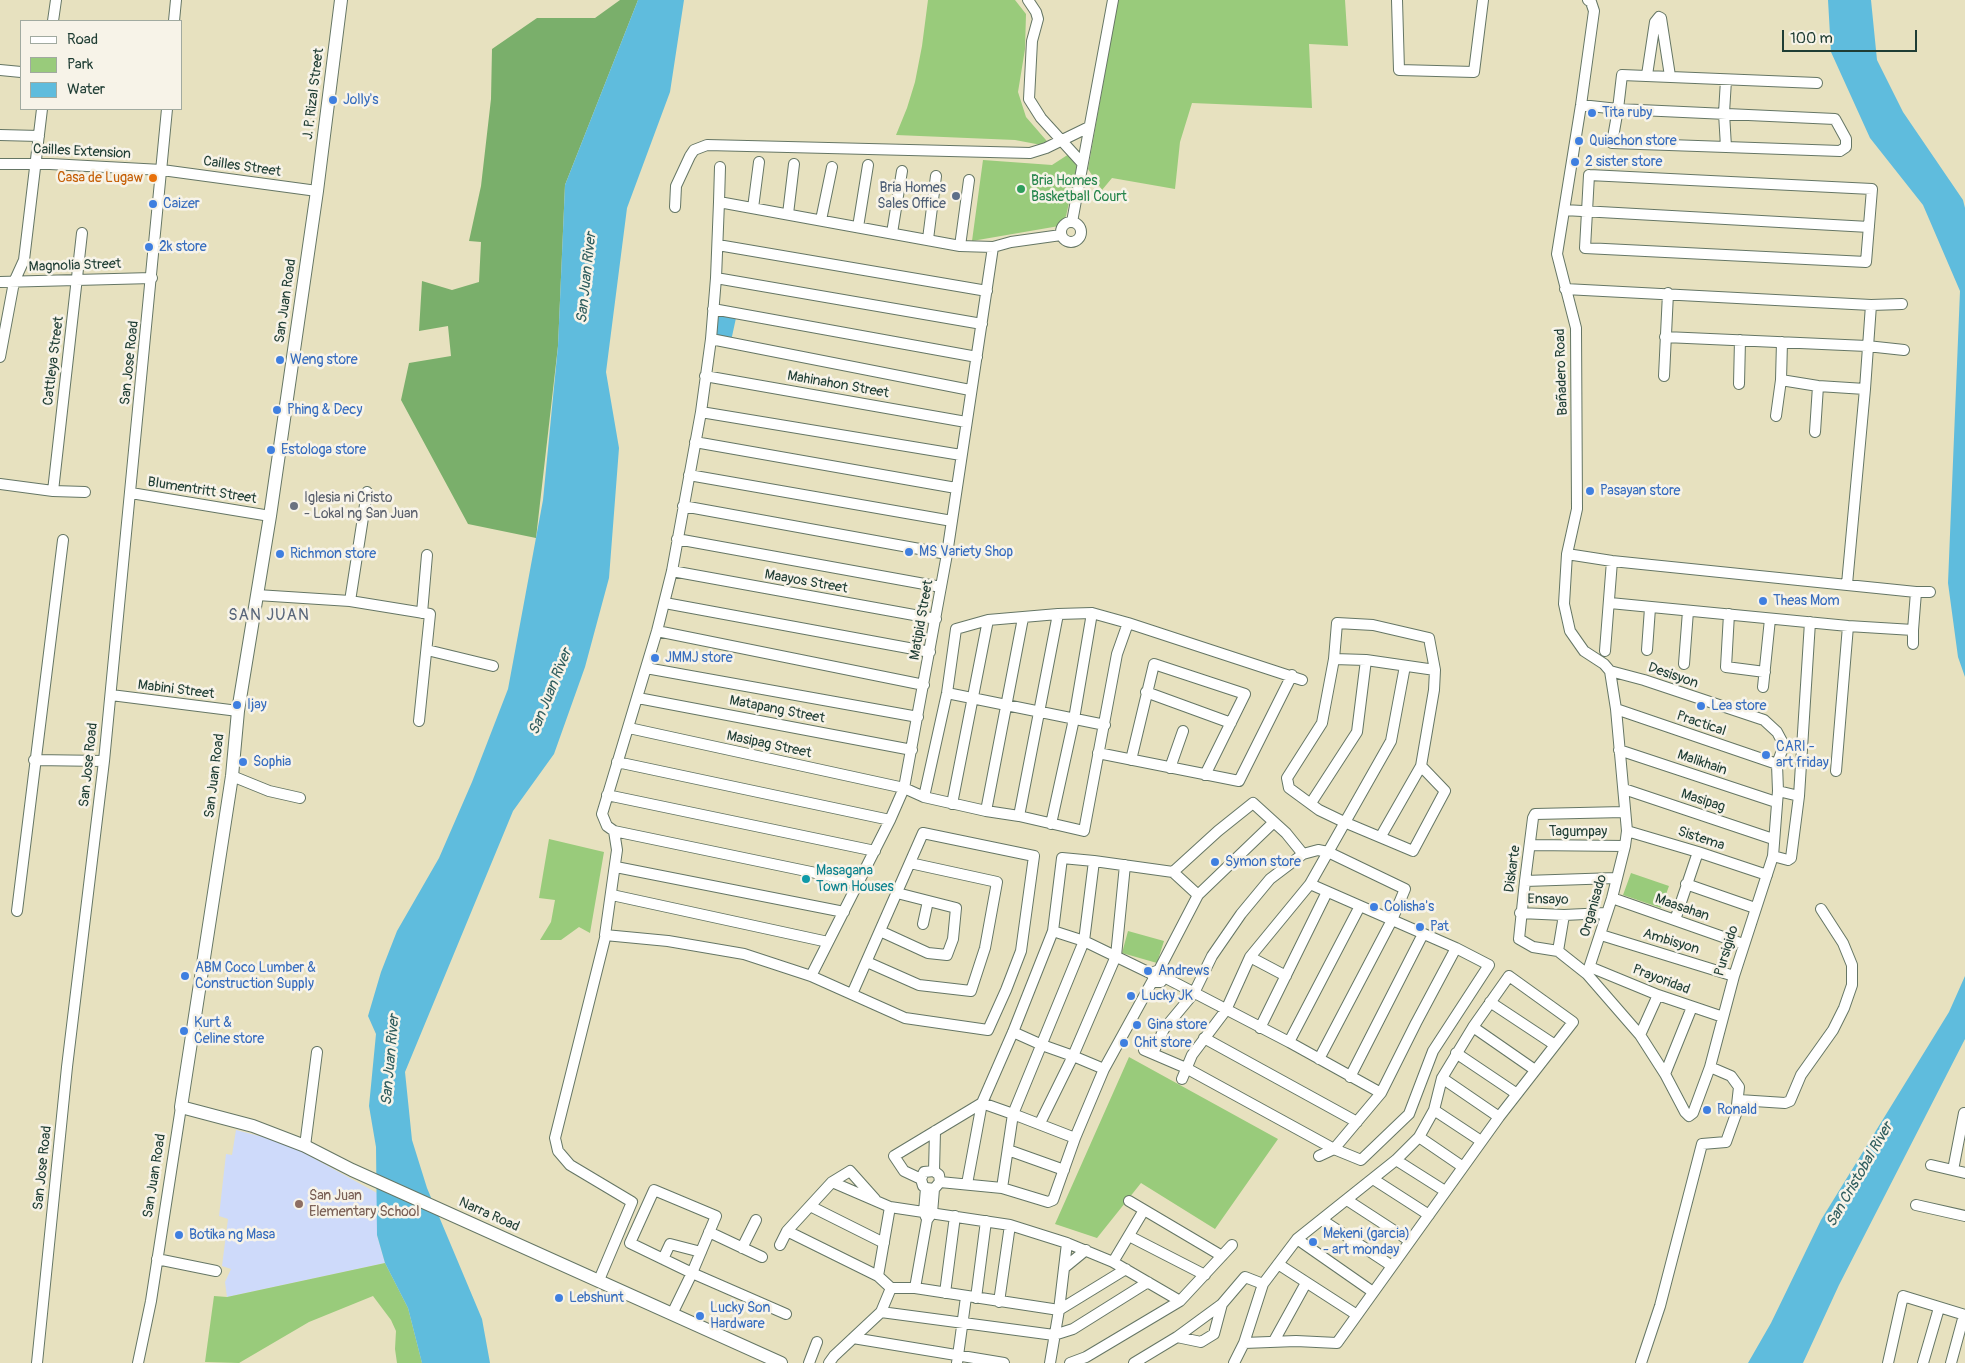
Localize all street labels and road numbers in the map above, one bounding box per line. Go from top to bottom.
street label: J. P. Rizal Street [300,47,328,141]
street label: Cailles Extension [33,141,131,163]
street label: Cailles Street [202,153,282,181]
street label: Magnolia Street [28,256,122,276]
street label: San Juan Road [272,258,300,344]
street label: Cattleya Street [40,315,68,407]
street label: San Jose Road [117,320,143,406]
street label: Bañadero Road [1552,328,1572,416]
street label: Mahinahon Street [786,368,890,402]
street label: Blumentritt Street [146,474,258,508]
street label: Maayos Street [763,566,849,598]
street label: Matipid Street [907,579,937,661]
street label: Desisyon [1646,660,1700,692]
street label: Mabini Street [137,677,215,703]
street label: Matapang Street [728,693,826,727]
street label: Practical [1674,708,1728,740]
street label: San Jose Road [76,722,102,808]
street label: Masipag Street [725,728,813,762]
street label: San Juan Road [201,733,229,819]
street label: Malikhain [1675,747,1729,779]
street label: Masipag [1679,786,1727,816]
street label: Tagumpay [1549,824,1607,840]
street label: Sistema [1675,824,1727,854]
street label: Diskarte [1501,844,1525,894]
street label: Organisado [1577,873,1611,939]
street label: Ensayo [1527,891,1569,909]
street label: Maasahan [1653,891,1711,925]
street label: Pursigido [1711,924,1743,978]
street label: Ambisyon [1641,925,1701,959]
street label: Prayoridad [1630,961,1692,999]
street label: San Jose Road [30,1125,56,1211]
street label: San Juan Road [140,1133,170,1219]
street label: Narra Road [456,1194,522,1236]

